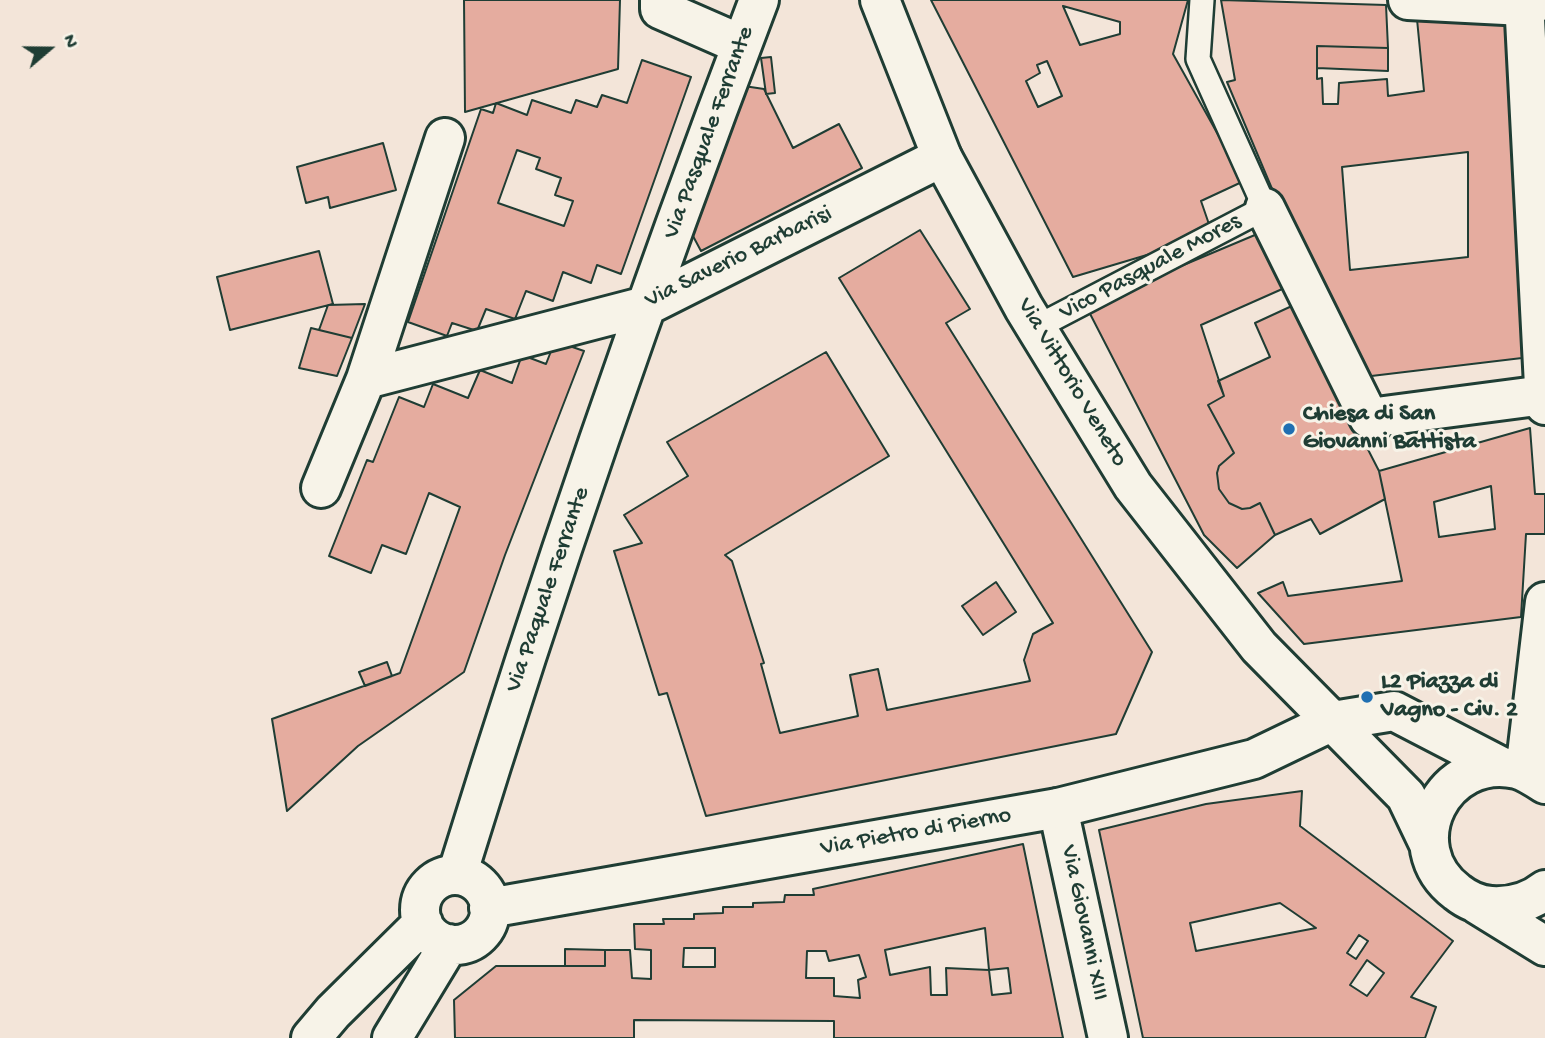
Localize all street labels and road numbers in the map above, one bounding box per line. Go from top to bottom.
street label: Via Pasquale Ferrante [658,23,762,243]
street label: Via Saverio Barbarisi [641,200,837,316]
street label: Vico Pasquale Mores [1055,208,1247,328]
street label: Via Vittorio Veneto [1009,293,1133,473]
street label: Via Paquale Ferrante [500,484,598,696]
street label: Via Pietro di Pierno [818,802,1014,864]
street label: Via Giovanni XIII [1052,843,1114,1003]

